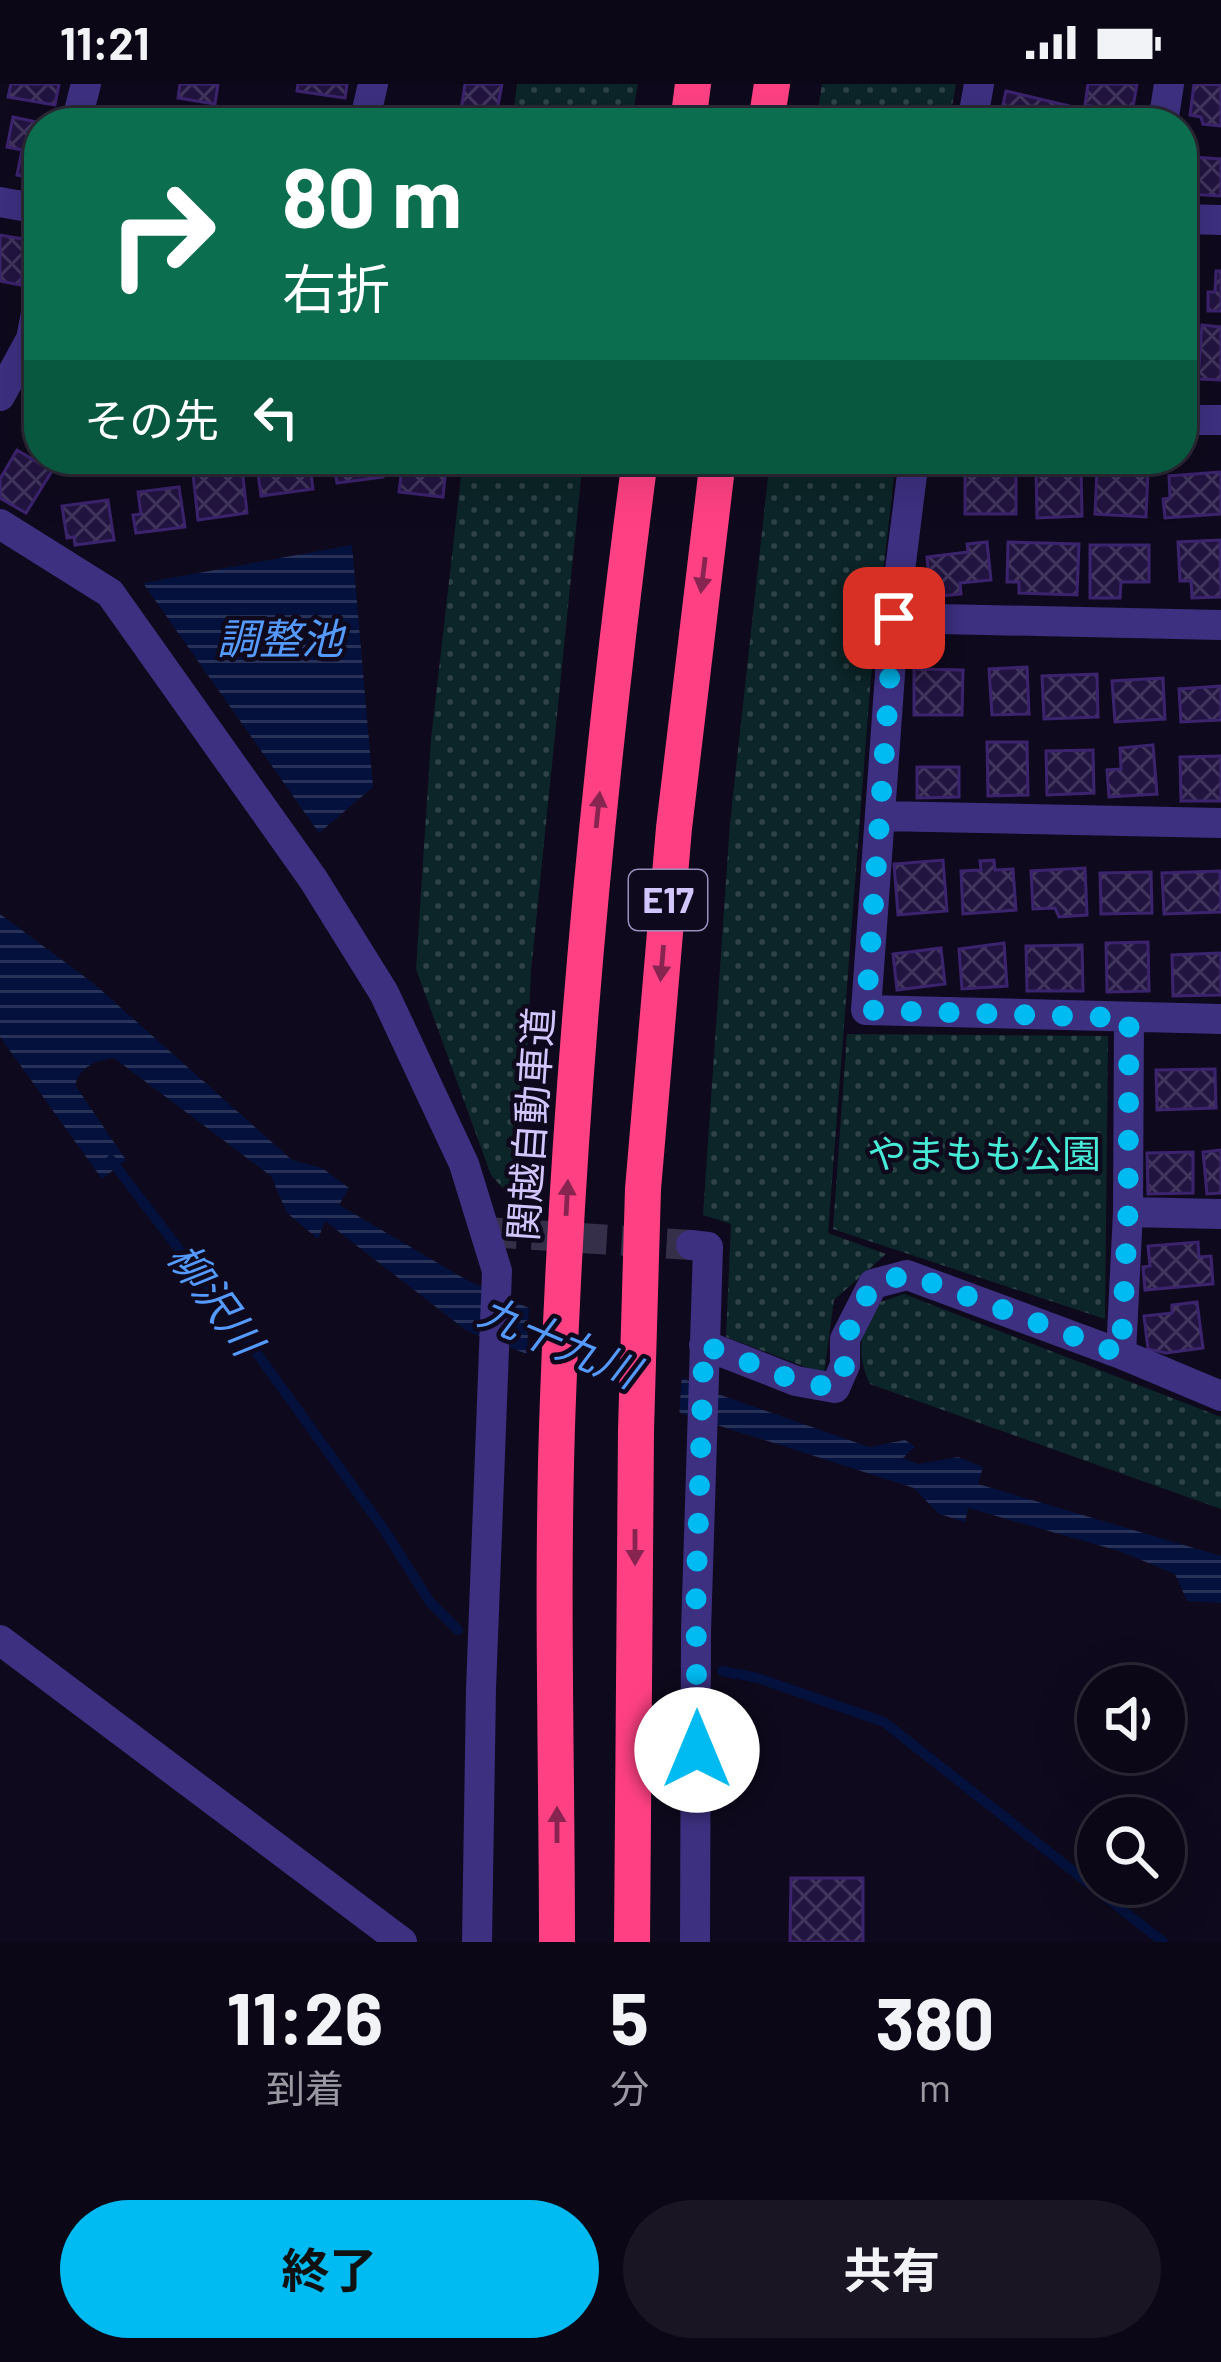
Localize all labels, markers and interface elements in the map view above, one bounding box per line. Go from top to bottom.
text: 11:21 [60,15,149,69]
text: 80 m [282,144,462,245]
icon: right [84,156,240,312]
text: 右折 [282,255,390,320]
icon: left [243,384,309,450]
text: その先 [84,392,219,446]
one-way arrow [694,557,713,594]
pin [843,567,945,669]
icon: arrive [861,585,927,651]
water label: 調整池 [217,612,347,662]
one-way arrow [589,791,608,828]
road number: E17 [629,870,707,930]
one-way arrow [653,945,672,982]
street label: 関越自動車道 [498,1006,561,1242]
park label: やまもも公園 [867,1129,1101,1176]
one-way arrow [558,1178,577,1216]
water label: 柳沢川 [159,1232,276,1367]
water label: 九十九川 [473,1284,651,1398]
one-way arrow [625,1529,645,1567]
map controls [1077,1665,1185,1905]
button: sound [1077,1665,1185,1773]
position arrow [634,1687,760,1813]
button: search [1077,1797,1185,1905]
one-way arrow [547,1805,567,1843]
text: 11:26 [227,1973,383,2059]
text: 5 [610,1973,649,2059]
text: 380 [875,1978,994,2064]
text: m [919,2063,951,2110]
text: 到着 [266,2064,344,2111]
text: 分 [610,2064,649,2111]
button: 終了 [60,2200,599,2338]
button: 共有 [623,2200,1161,2338]

